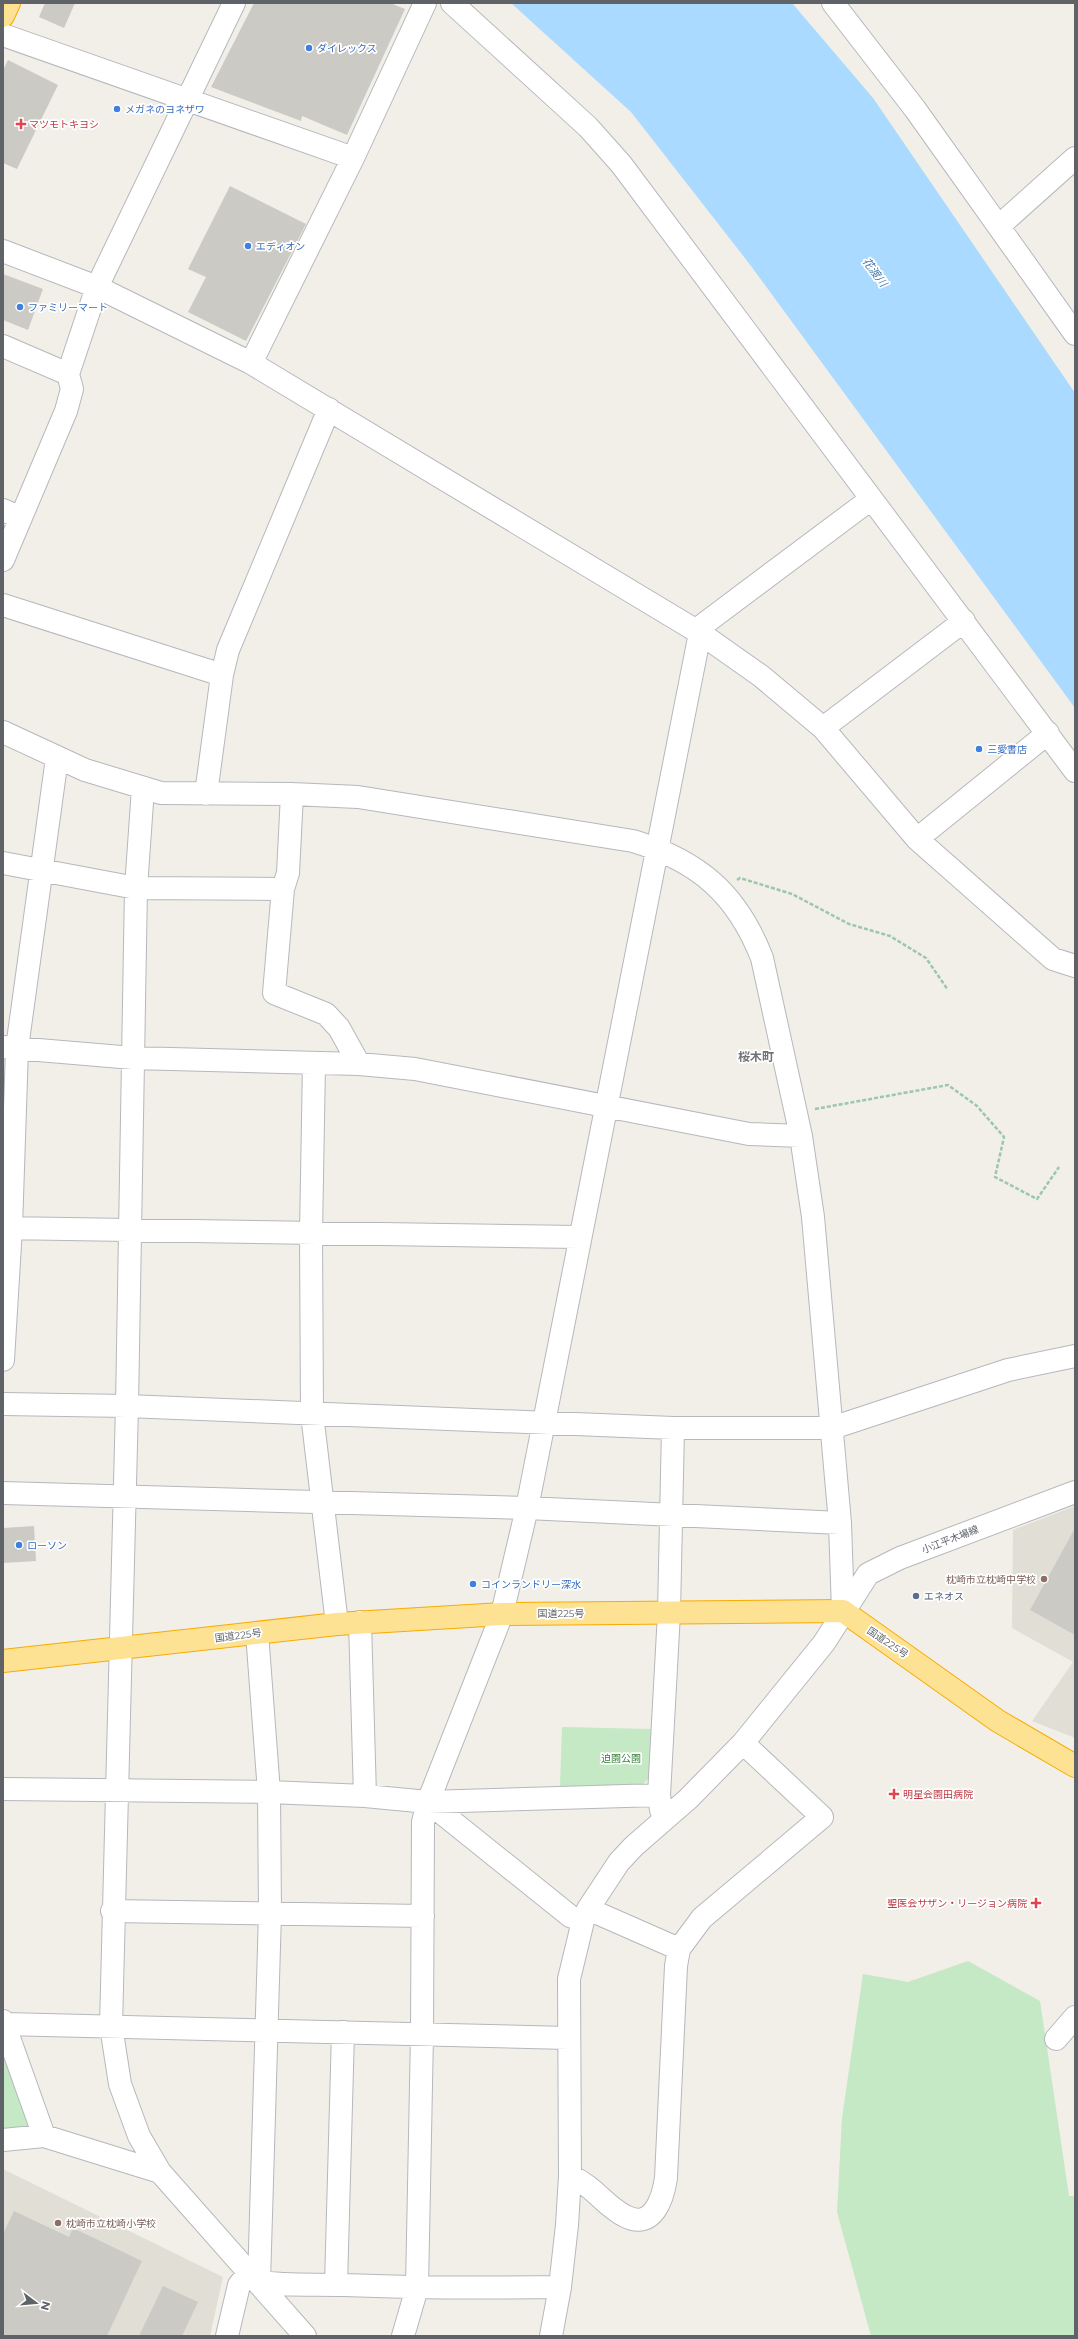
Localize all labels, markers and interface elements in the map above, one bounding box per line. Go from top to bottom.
place label: ダイレックス [317,42,377,55]
marker: ダイレックス [304,43,314,53]
place label: メガネのヨネザワ [125,103,205,116]
marker: メガネのヨネザワ [112,104,122,114]
place label: マツモトキヨシ [29,118,99,131]
marker: マツモトキヨシ [16,119,26,129]
place label: エディオン [256,240,305,253]
marker: エディオン [243,241,253,251]
water label: 花渡川 [859,255,891,290]
place label: ファミリーマート [28,301,108,314]
marker: ファミリーマート [15,302,25,312]
place label: 三愛書店 [987,743,1027,756]
marker: 三愛書店 [974,744,984,754]
district label: 桜木町 [738,1049,774,1064]
street label: 小江平木場線 [920,1523,981,1556]
place label: ローソン [27,1539,67,1552]
marker: ローソン [14,1540,24,1550]
place label: 枕崎市立枕崎中学校 [946,1573,1036,1586]
marker: 枕崎市立枕崎中学校 [1039,1574,1049,1584]
place label: コインランドリー深水 [481,1578,581,1591]
marker: コインランドリー深水 [468,1579,478,1589]
place label: エネオス [924,1590,964,1603]
marker: エネオス [911,1591,921,1601]
street label: 国道225号 [537,1607,585,1620]
street label: 国道225号 [865,1624,911,1661]
street label: 国道225号 [214,1626,262,1645]
park label: 迫園公園 [601,1752,641,1765]
marker: 明星会園田病院 [888,1788,900,1800]
place label: 明星会園田病院 [903,1788,973,1801]
place label: 聖医会サザン・リージョン病院 [887,1897,1027,1910]
marker: 聖医会サザン・リージョン病院 [1030,1897,1042,1909]
place label: 枕崎市立枕崎小学校 [66,2217,156,2230]
marker: 枕崎市立枕崎小学校 [53,2218,63,2228]
north arrow [16,2283,56,2323]
text: N [38,2300,54,2312]

